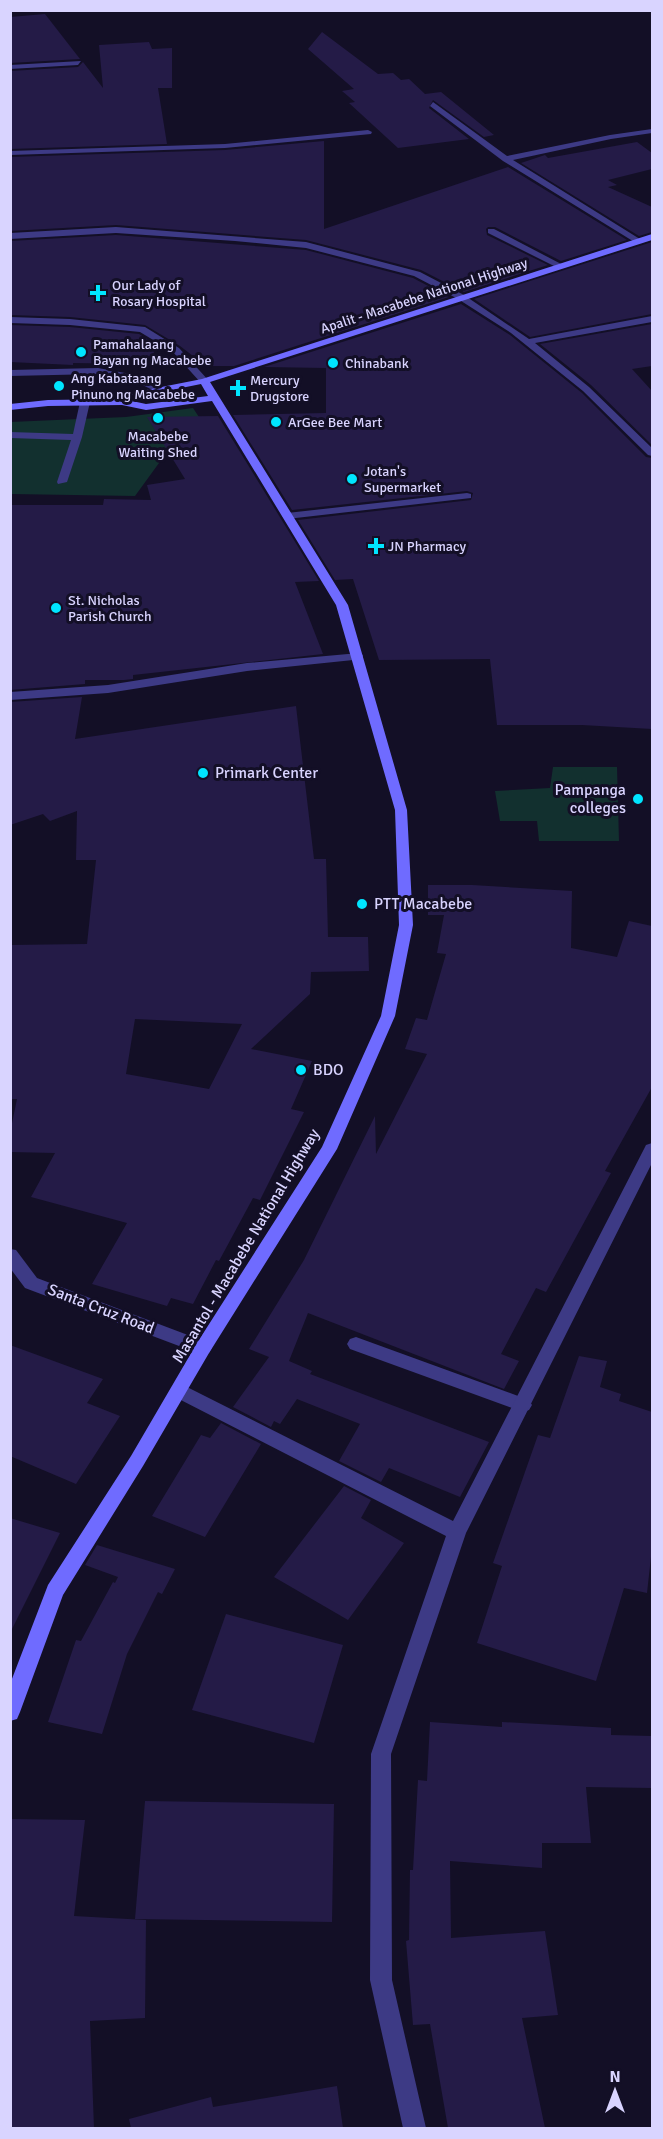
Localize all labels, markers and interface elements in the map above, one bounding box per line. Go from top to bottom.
street label: Apalit - Macabebe National Highway [318,254,530,338]
place label: Our Lady of Rosary Hospital [112,277,206,310]
marker: Our Lady of Rosary Hospital [89,284,107,302]
place label: Pamahalaang Bayan ng Macabebe [93,336,212,369]
marker: Pamahalaang Bayan ng Macabebe [74,345,88,359]
place label: Chinabank [345,355,409,372]
marker: Chinabank [326,356,340,370]
place label: Ang Kabataang Pinuno ng Macabebe [71,370,195,403]
place label: Mercury Drugstore [250,372,309,405]
marker: Ang Kabataang Pinuno ng Macabebe [52,379,66,393]
marker: Mercury Drugstore [231,381,245,395]
marker: Macabebe Waiting Shed [151,411,165,425]
place label: ArGee Bee Mart [288,414,382,431]
marker: ArGee Bee Mart [269,415,283,429]
place label: Macabebe Waiting Shed [119,428,197,461]
place label: Jotan's Supermarket [364,463,441,496]
marker: Jotan's Supermarket [345,472,359,486]
place label: JN Pharmacy [388,538,466,555]
marker: JN Pharmacy [369,539,383,553]
place label: St. Nicholas Parish Church [68,592,152,625]
marker: St. Nicholas Parish Church [49,601,63,615]
place label: Primark Center [215,763,318,783]
marker: Primark Center [196,766,210,780]
place label: Pampanga colleges [555,780,626,818]
marker: Pampanga colleges [631,792,645,806]
place label: PTT Macabebe [374,894,472,914]
marker: PTT Macabebe [355,897,369,911]
place label: BDO [313,1060,344,1080]
marker: BDO [294,1063,308,1077]
street label: Masantol - Macabebe National Highway [168,1125,324,1367]
street label: Santa Cruz Road [45,1280,157,1338]
north arrow [585,2061,645,2121]
text: N [609,2067,621,2087]

